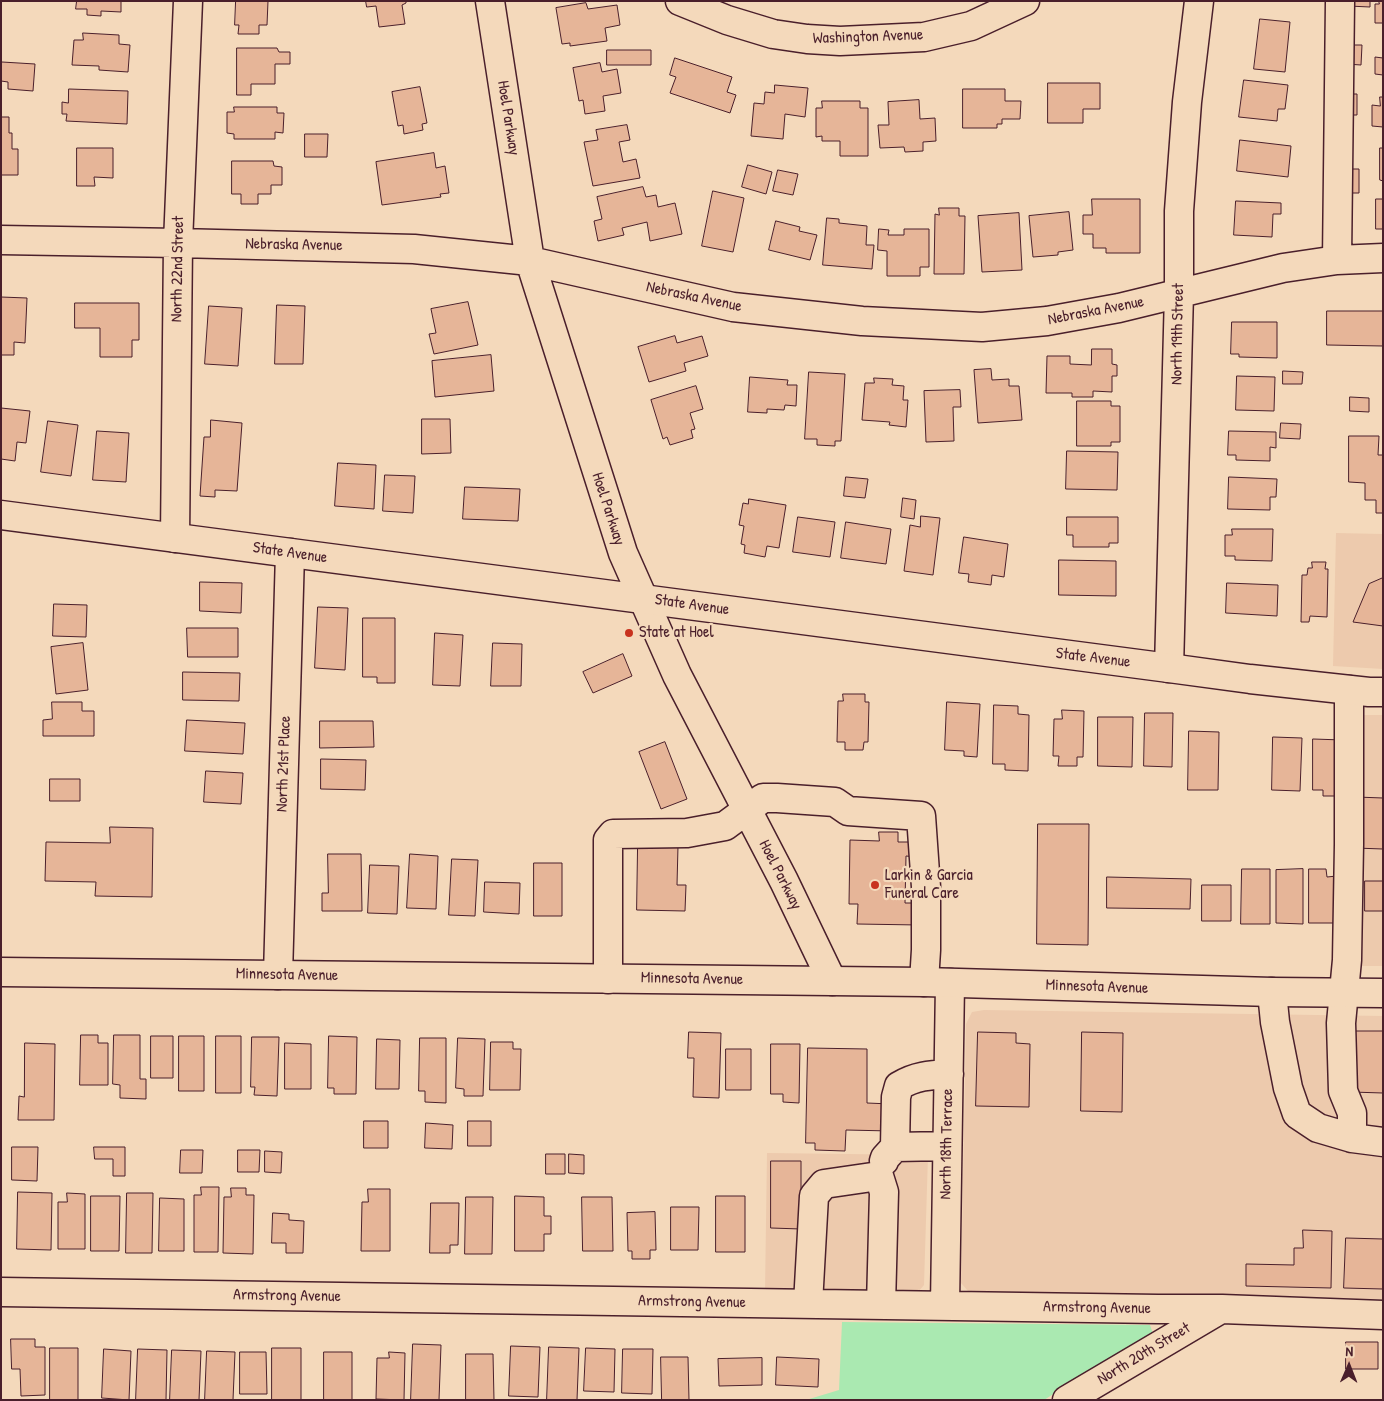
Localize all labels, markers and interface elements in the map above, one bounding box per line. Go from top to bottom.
street label: Washington Avenue [813,25,923,49]
street label: Hoel Parkway [493,79,523,157]
street label: North 22nd Street [167,216,189,322]
street label: Nebraska Avenue [245,235,343,255]
street label: Nebraska Avenue [644,278,744,316]
street label: North 19th Street [1168,283,1188,385]
street label: Nebraska Avenue [1046,292,1146,330]
street label: Hoel Parkway [587,470,629,548]
street label: State Avenue [251,538,329,568]
street label: State Avenue [653,590,731,620]
place label: State at Hoel [639,623,714,643]
marker: State at Hoel [623,627,635,639]
street label: State Avenue [1054,644,1132,672]
street label: North 21st Place [273,715,295,813]
street label: Hoel Parkway [754,837,806,913]
place label: Larkin & Garcia Funeral Care [885,866,973,904]
marker: Larkin & Garcia Funeral Care [869,879,881,891]
street label: Minnesota Avenue [236,965,338,985]
street label: Minnesota Avenue [641,969,743,989]
street label: Minnesota Avenue [1045,976,1149,998]
street label: North 18th Terrace [936,1088,958,1200]
street label: Armstrong Avenue [233,1285,341,1307]
street label: Armstrong Avenue [638,1291,746,1313]
street label: Armstrong Avenue [1043,1297,1151,1319]
street label: North 20th Street [1094,1319,1194,1389]
north arrow [1324,1341,1374,1391]
text: N [1345,1341,1353,1360]

